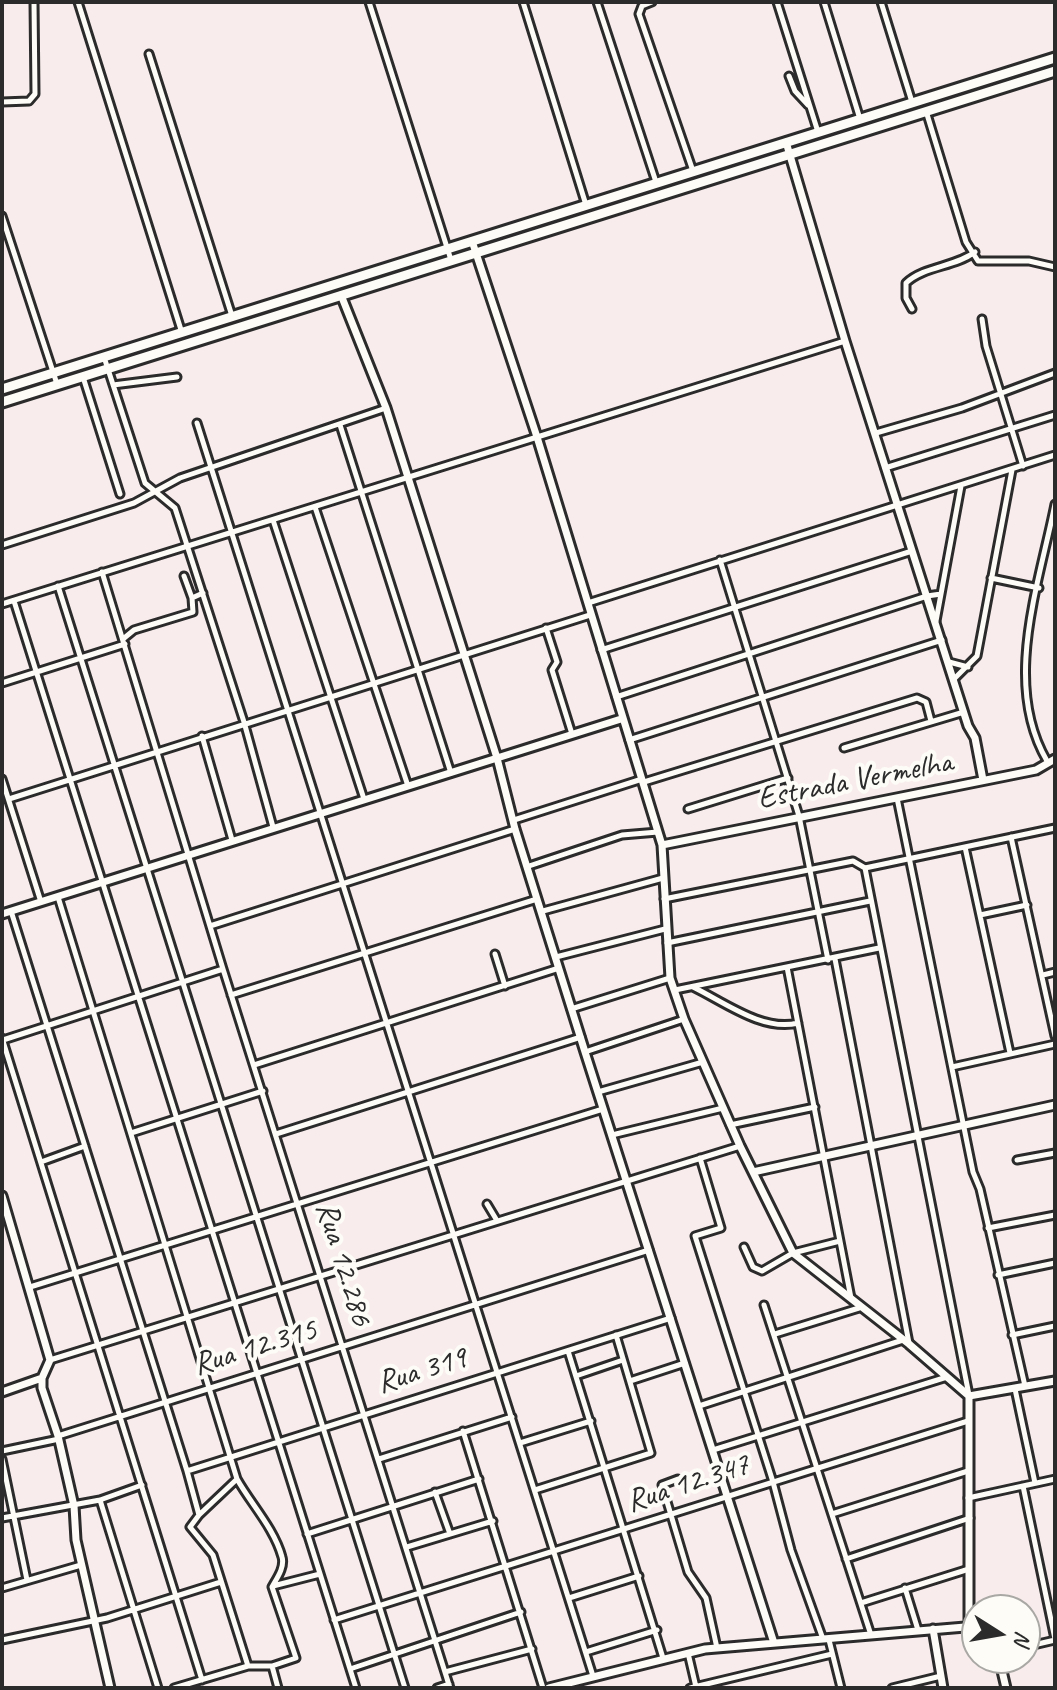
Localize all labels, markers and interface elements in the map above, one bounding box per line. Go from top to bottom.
street label: Estrada Vermelha [755,743,955,819]
street label: Rua 12.286 [306,1198,380,1330]
street label: Rua 12.315 [189,1311,321,1385]
street label: Rua 319 [372,1339,472,1403]
street label: Rua 12.347 [622,1446,754,1522]
north arrow [961,1594,1041,1674]
text: N [1008,1629,1038,1648]

